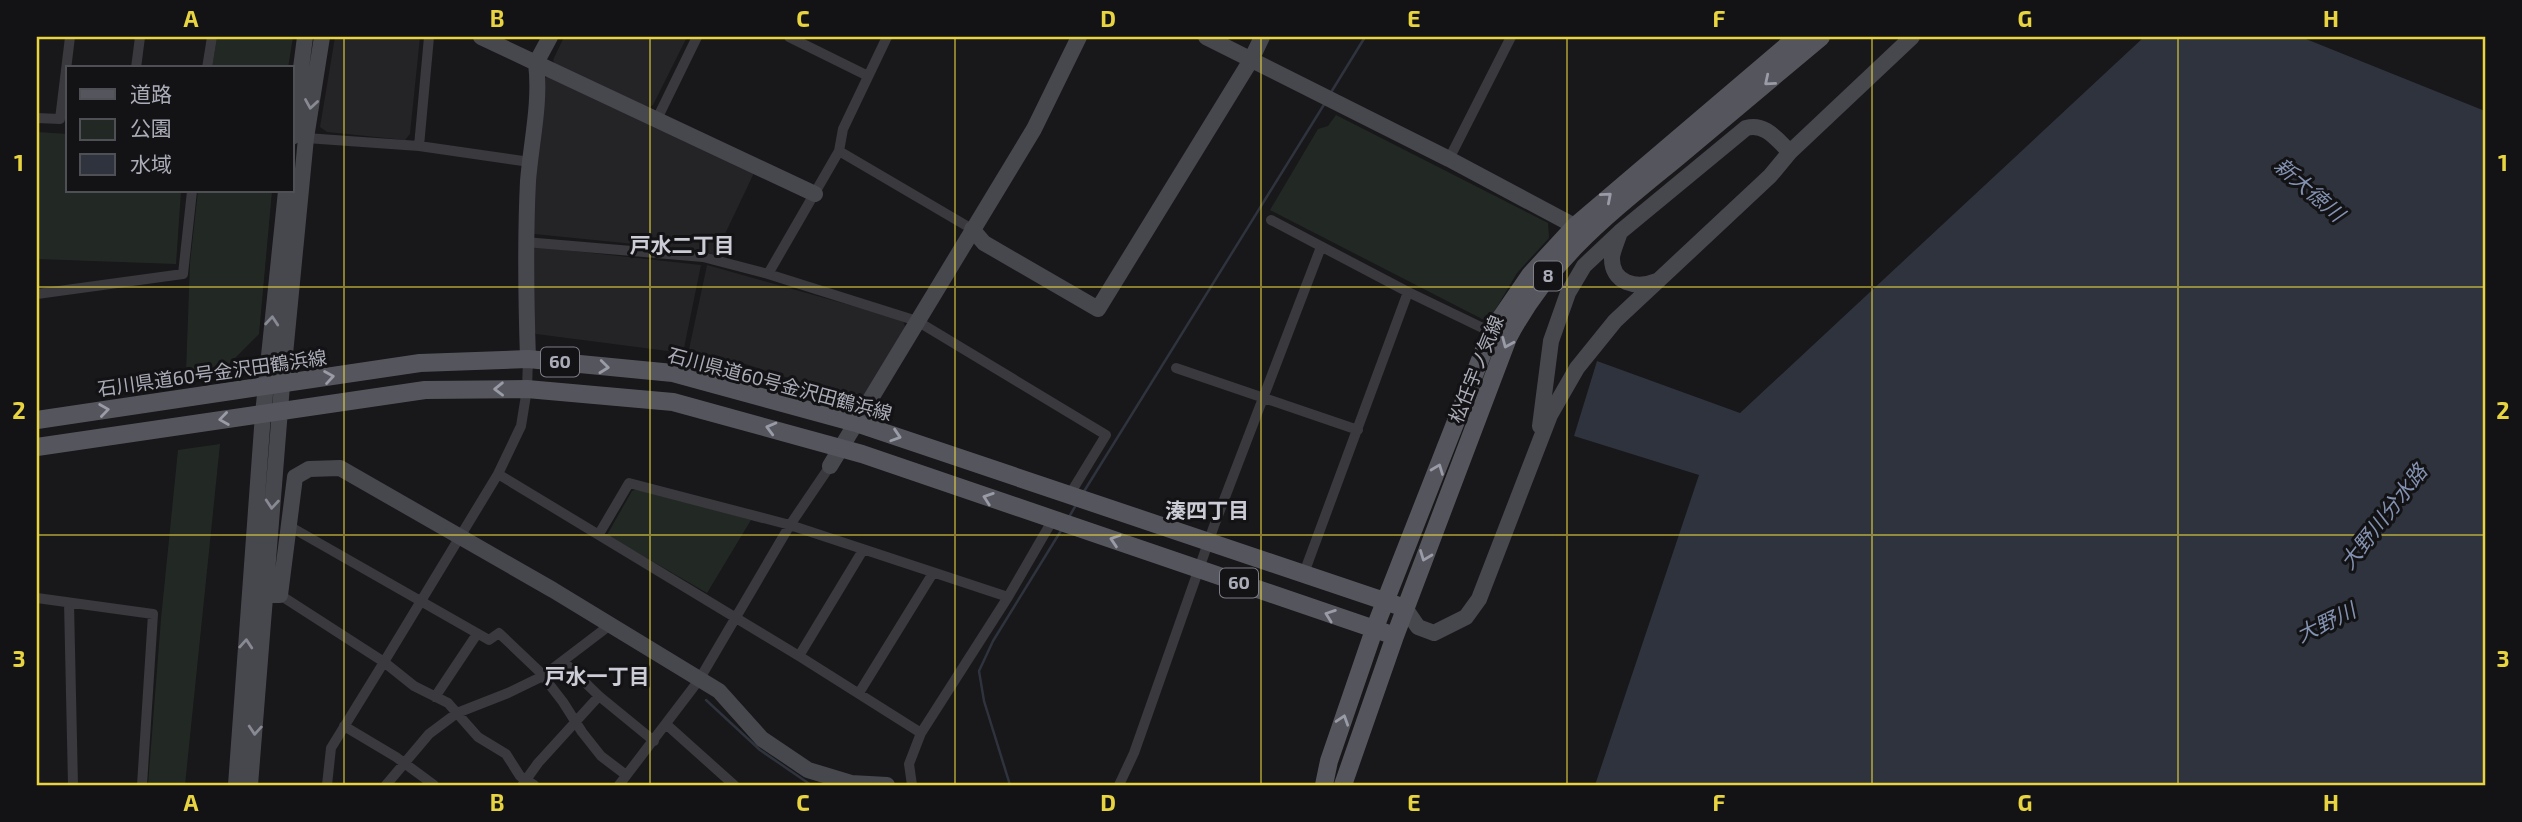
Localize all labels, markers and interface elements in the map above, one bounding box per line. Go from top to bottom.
text: A [183,4,199,32]
text: B [490,4,504,32]
text: C [796,4,810,32]
text: D [1100,4,1116,32]
text: E [1407,4,1421,32]
text: F [1713,4,1726,32]
text: G [2018,4,2032,32]
text: H [2323,4,2339,32]
legend [66,66,294,192]
one-way arrow [1764,73,1777,85]
text: 道路 [130,81,172,106]
one-way arrow [304,98,319,110]
text: 公園 [130,115,172,140]
text: 1 [14,148,24,176]
text: 1 [2498,148,2508,176]
text: 水域 [130,151,172,176]
water label: 新大徳川 [2270,152,2351,227]
one-way arrow [1598,193,1611,205]
district label: 戸水二丁目 [630,232,735,257]
road number: 8 [1534,262,1562,290]
street label: 松任宇ノ気線 [1444,312,1508,426]
one-way arrow [264,316,279,327]
one-way arrow [1501,337,1515,349]
street label: 石川県道60号金沢田鶴浜線 [665,342,895,425]
street label: 石川県道60号金沢田鶴浜線 [96,345,328,400]
road number: 60 [541,348,579,376]
one-way arrow [599,359,610,374]
one-way arrow [324,370,335,385]
one-way arrow [493,381,504,397]
text: 2 [12,396,26,424]
text: 2 [2496,396,2510,424]
one-way arrow [98,403,110,418]
one-way arrow [219,412,230,427]
one-way arrow [765,422,777,437]
one-way arrow [890,428,902,443]
water label: 大野川分水路 [2334,457,2433,573]
one-way arrow [1429,463,1443,475]
one-way arrow [982,492,994,506]
district label: 湊四丁目 [1165,497,1249,522]
one-way arrow [265,498,280,509]
one-way arrow [1109,534,1122,548]
one-way arrow [1420,549,1434,561]
road number: 60 [1220,568,1258,598]
water label: 大野川 [2292,596,2361,647]
one-way arrow [1324,609,1336,623]
one-way arrow [238,638,253,649]
text: 3 [12,644,26,672]
text: 3 [2496,644,2510,672]
district label: 戸水一丁目 [545,663,650,688]
one-way arrow [1335,714,1349,726]
one-way arrow [247,725,262,736]
text: A [183,788,199,816]
text: B [490,788,504,816]
text: C [796,788,810,816]
text: D [1100,788,1116,816]
text: E [1407,788,1421,816]
text: F [1713,788,1726,816]
text: G [2018,788,2032,816]
text: H [2323,788,2339,816]

